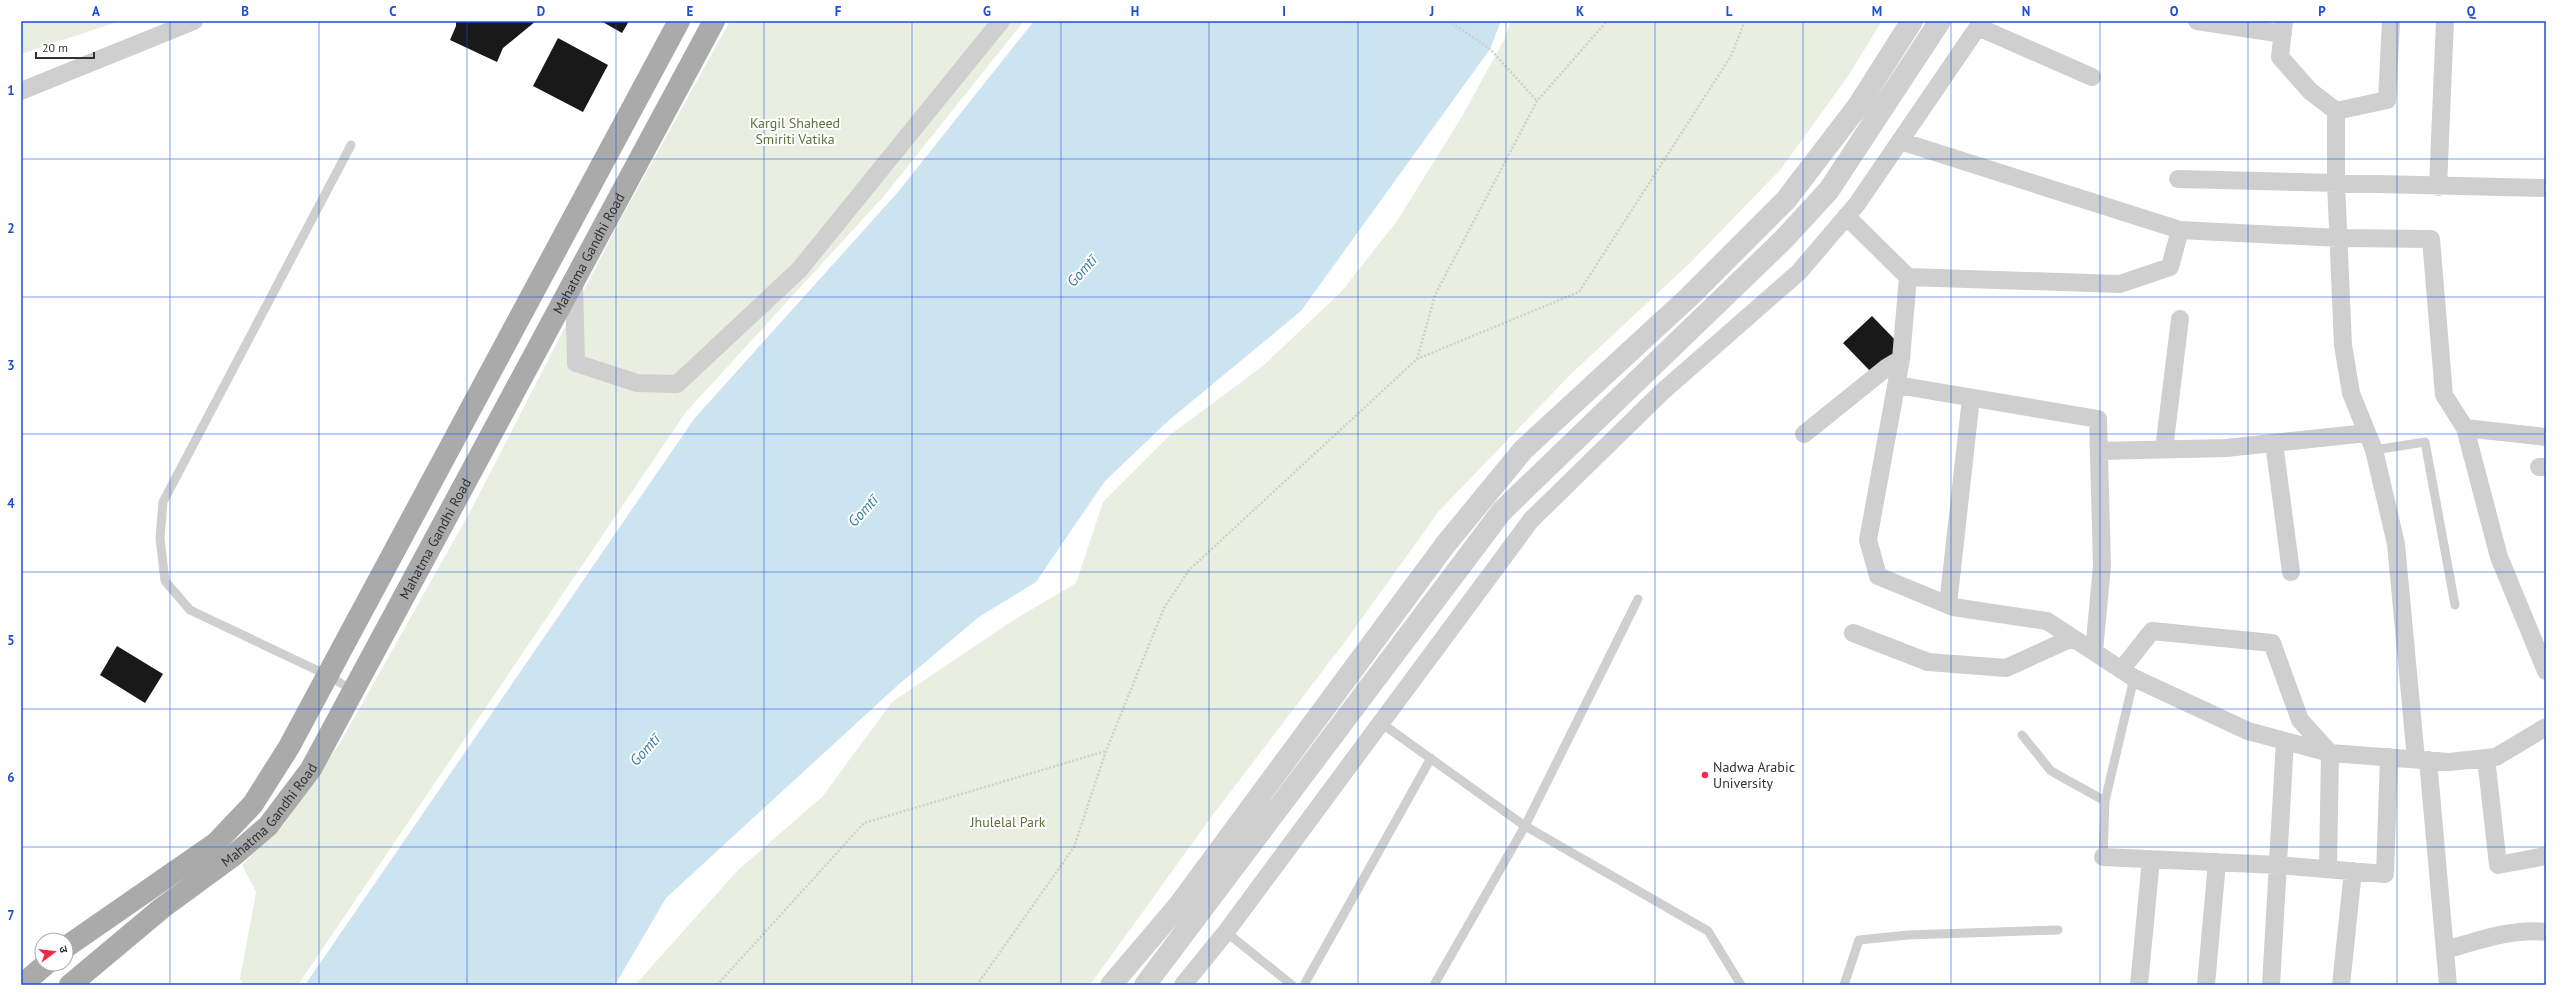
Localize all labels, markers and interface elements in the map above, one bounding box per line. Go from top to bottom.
text: A [92,3,100,20]
text: B [241,3,249,20]
text: C [389,3,397,20]
text: D [537,3,545,20]
text: E [687,3,694,20]
text: F [835,3,842,20]
text: G [983,3,991,20]
text: H [1131,3,1139,20]
text: I [1282,3,1286,20]
text: J [1429,3,1434,20]
text: K [1576,3,1584,20]
text: L [1726,3,1733,20]
text: M [1872,3,1882,20]
text: N [2022,3,2030,20]
text: O [2170,3,2179,20]
text: P [2318,3,2326,20]
text: Q [2467,3,2477,20]
scale bar [36,34,94,60]
text: 20 m [42,40,68,55]
text: 1 [7,82,15,99]
park label: Kargil Shaheed Smiriti Vatika [750,114,840,148]
street label: Mahatma Gandhi Road [549,190,629,317]
text: 2 [7,220,15,237]
water label: Gomtī [1062,249,1102,290]
text: 3 [7,357,15,374]
street label: Mahatma Gandhi Road [395,475,475,603]
water label: Gomtī [843,489,883,530]
text: 4 [7,495,15,512]
text: 5 [7,632,15,649]
water label: Gomtī [625,728,665,769]
place label: Nadwa Arabic University [1713,758,1795,792]
street label: Mahatma Gandhi Road [218,760,321,871]
text: 6 [7,769,15,786]
marker: Nadwa Arabic University [1700,770,1710,780]
park label: Jhulelal Park [969,813,1046,831]
text: 7 [7,907,15,924]
north arrow [34,932,74,972]
text: उ [56,944,71,955]

